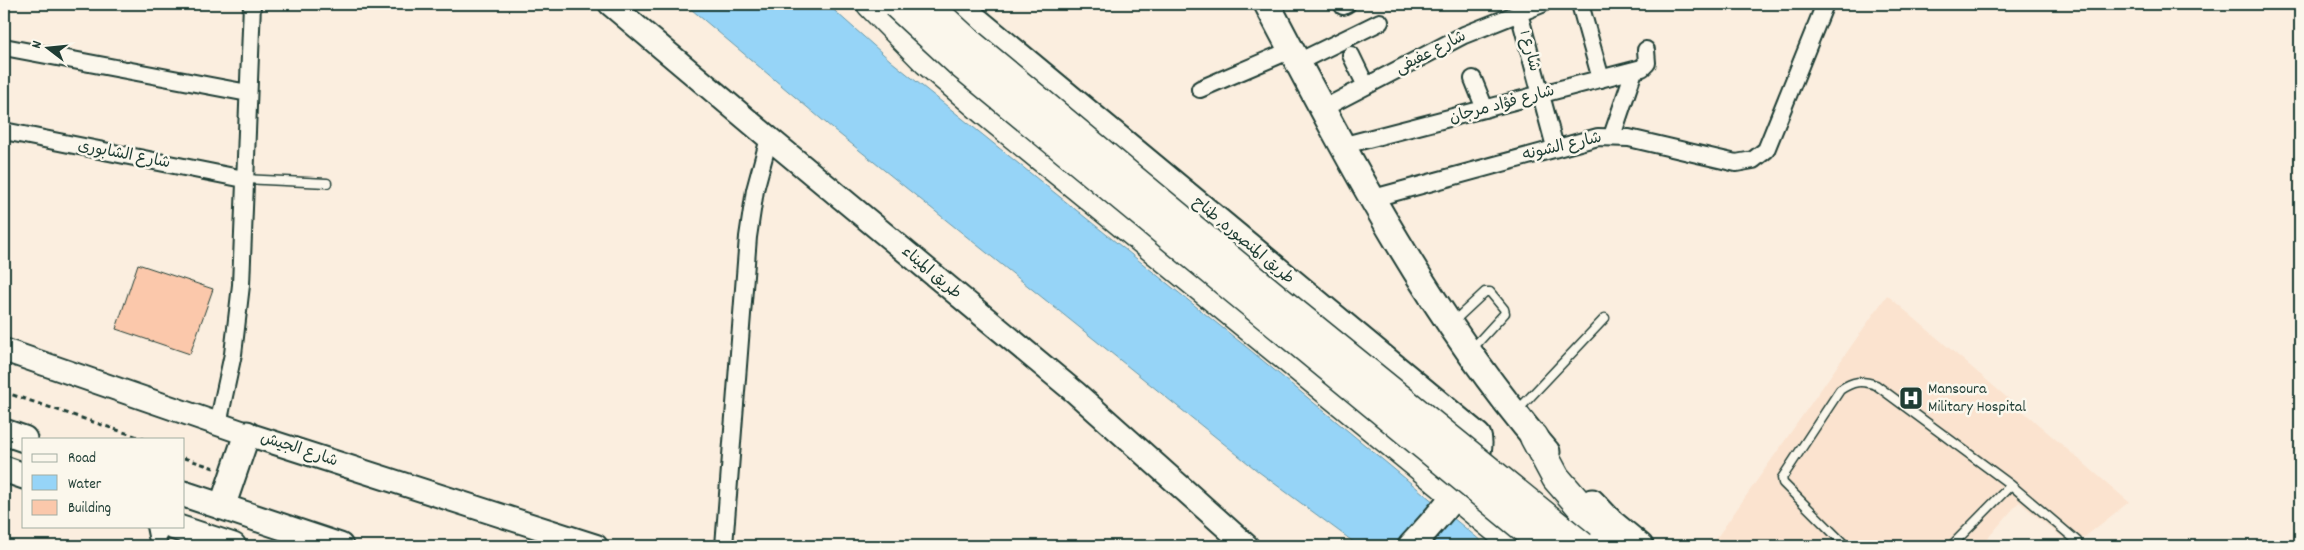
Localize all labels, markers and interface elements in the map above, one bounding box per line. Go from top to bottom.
north arrow [22,22,72,72]
street label: شارع عفيفى [1392,25,1470,81]
street label: شارع 1 [1512,28,1546,74]
text: N [27,39,48,51]
street label: شارع فؤاد مرجان [1447,80,1557,130]
street label: شارع الشونه [1520,127,1604,167]
street label: شارع الشابورى [76,135,172,175]
street label: طريق المنصوره, طناح [1187,192,1299,290]
street label: طريق الميناء [896,241,966,305]
place label: Mansoura Military Hospital [1928,378,2026,419]
hospital icon: Mansoura Military Hospital [1898,385,1924,411]
street label: شارع الجيش [257,427,341,473]
legend [22,438,185,528]
text: Road [68,448,96,470]
text: Water [68,474,102,496]
text: Building [68,498,111,520]

